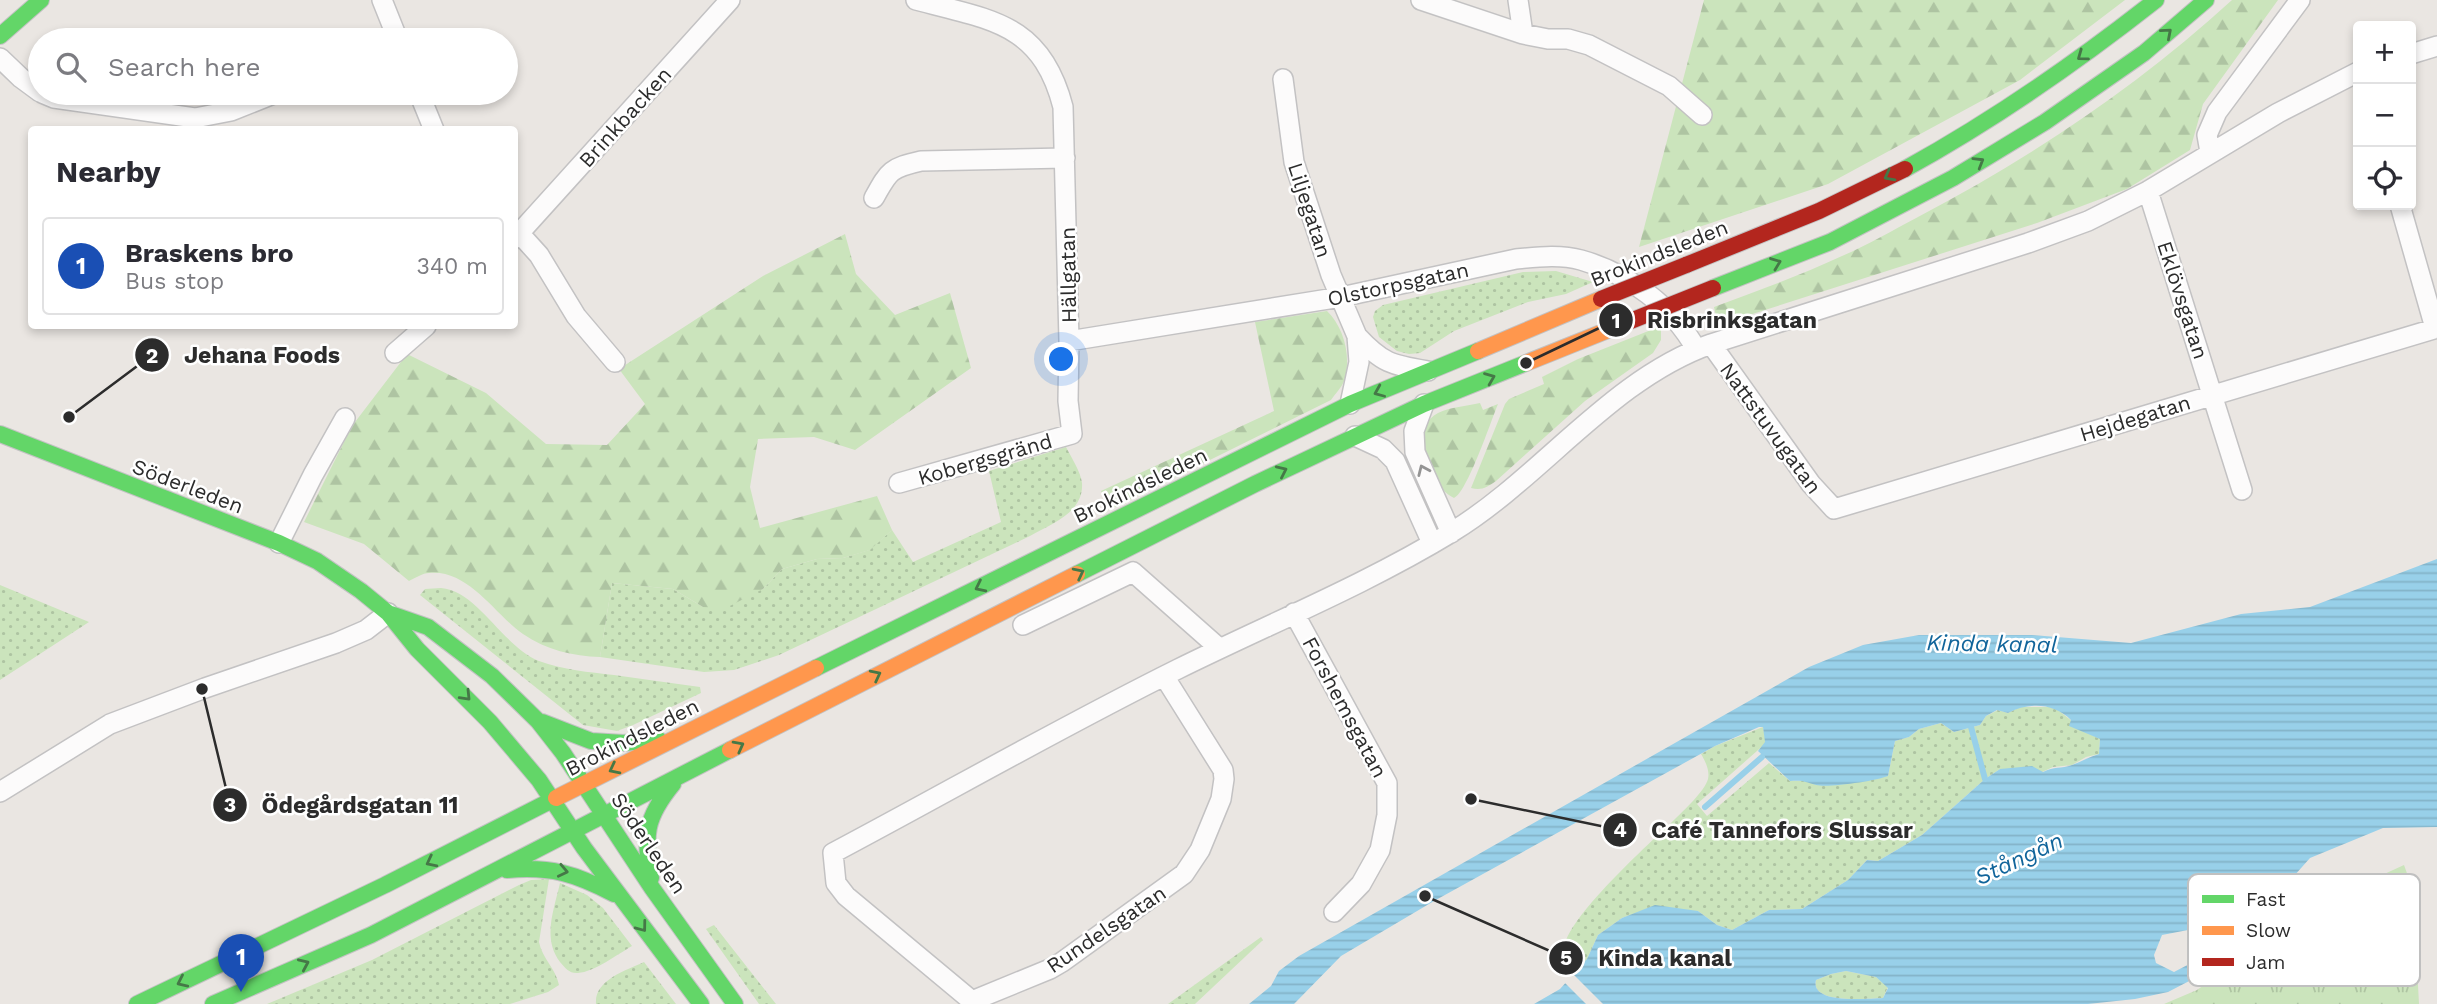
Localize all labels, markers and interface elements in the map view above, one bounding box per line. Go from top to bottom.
map controls [2353,21,2416,210]
button: + [2353,21,2416,84]
search box [28,28,518,105]
one-way arrow [2158,29,2171,41]
icon: search [52,48,90,86]
one-way arrow [2077,48,2090,60]
text: Search here [108,52,260,82]
street label: Brinkbacken [573,62,677,172]
button: − [2353,84,2416,147]
button: locate [2353,147,2416,210]
text: Nearby [56,154,161,189]
one-way arrow [1972,157,1985,170]
street label: Liljegatan [1283,159,1337,261]
one-way arrow [1884,168,1897,182]
street label: Brokindsleden [1587,214,1731,292]
street label: Hällgatan [1055,227,1081,323]
text: Braskens bro [125,238,294,268]
street label: Eklövsgatan [2152,238,2214,362]
text: 1 [76,253,86,280]
text: 340 m [416,253,488,280]
street label: Olstorpsgatan [1325,257,1471,311]
one-way arrow [1770,258,1782,272]
text: Bus stop [125,268,224,295]
callout: Risbrinksgatan [1598,298,1831,342]
text: Risbrinksgatan [1647,307,1817,334]
text: 1 [1611,308,1621,333]
callout: Jehana Foods [135,333,354,377]
text: Jehana Foods [184,342,340,369]
your location [1044,342,1078,376]
text: 2 [146,343,158,368]
street label: Nattstuvugatan [1715,358,1827,498]
one-way arrow [1483,372,1495,386]
one-way arrow [1374,384,1387,398]
street label: Hejdegatan [2077,389,2193,447]
street label: Kobergsgränd [915,428,1055,490]
street label: Brokindsleden [1069,442,1211,528]
street label: Söderleden [129,453,247,519]
one-way arrow [1275,465,1287,479]
one-way arrow [1417,465,1431,477]
one-way arrow [1072,567,1084,581]
one-way arrow [975,579,987,593]
water label: Kinda kanal [1926,629,2058,659]
street label: Forshemsgatan [1297,632,1393,782]
one-way arrow [868,670,881,684]
one-way arrow [458,688,470,701]
street label: Brokindsleden [561,693,703,781]
one-way arrow [732,741,744,754]
one-way arrow [609,760,621,774]
callout: Ödegårdsgatan 11 [212,783,472,827]
street label: Söderleden [606,788,692,898]
text: 3 [224,792,236,817]
text: Ödegårdsgatan 11 [262,792,458,819]
callout: Café Tannefors Slussar [1602,808,1928,852]
text: 4 [1613,817,1627,842]
text: Café Tannefors Slussar [1651,817,1913,844]
water label: Stångån [1971,827,2067,891]
one-way arrow [426,854,438,868]
one-way arrow [557,863,569,878]
legend [2188,874,2420,986]
street label: Rundelsgatan [1041,880,1171,978]
text: Fast [2246,888,2285,911]
one-way arrow [633,919,646,931]
text: Slow [2246,919,2291,942]
pin: 1 [218,934,264,992]
callout: Kinda kanal [1549,936,1746,980]
text: 5 [1560,945,1572,970]
text: Kinda kanal [1598,945,1732,972]
text: Jam [2246,951,2285,974]
one-way arrow [296,958,309,972]
one-way arrow [177,974,189,988]

